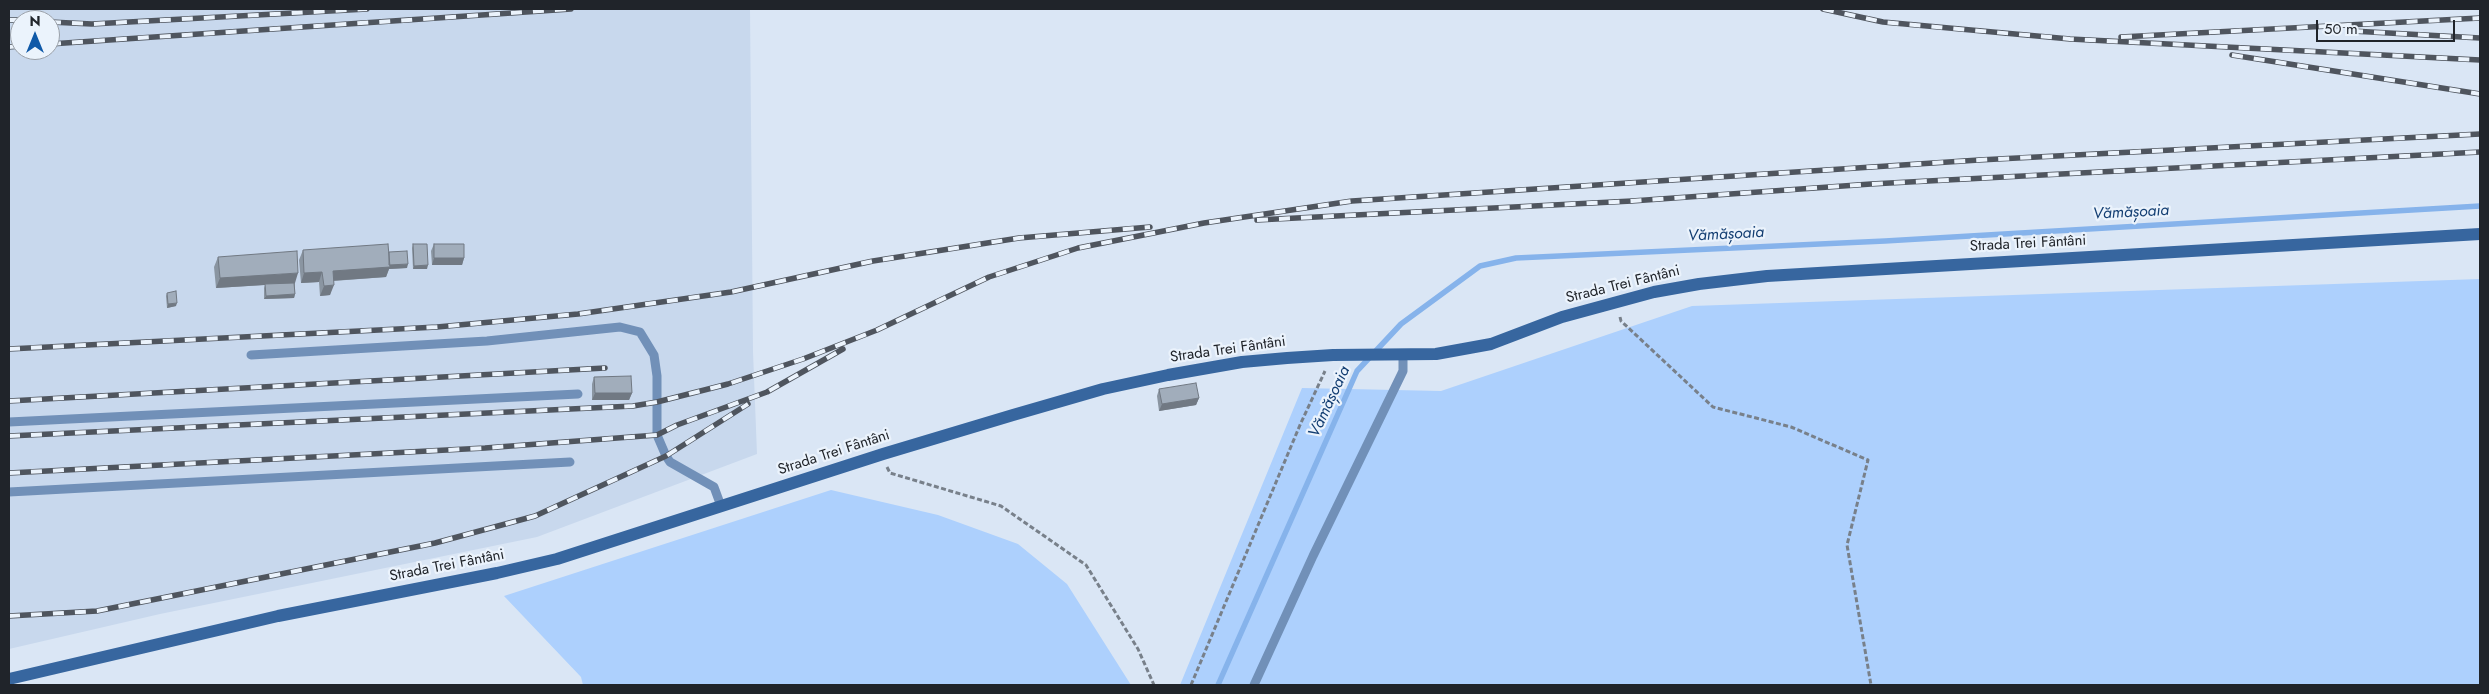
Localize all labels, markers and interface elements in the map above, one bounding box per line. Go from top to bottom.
north arrow [10,10,60,60]
scale bar [2319,10,2458,42]
text: N [29,11,41,31]
text: 50 m [2324,18,2358,40]
water label: Vămășoaia [2092,201,2170,225]
water label: Vămășoaia [1687,223,1765,247]
street label: Strada Trei Fântâni [1969,232,2087,256]
street label: Strada Trei Fântâni [1564,262,1682,308]
street label: Strada Trei Fântâni [1169,333,1287,367]
water label: Vămășoaia [1305,363,1355,441]
street label: Strada Trei Fântâni [776,426,892,480]
street label: Strada Trei Fântâni [388,546,506,586]

